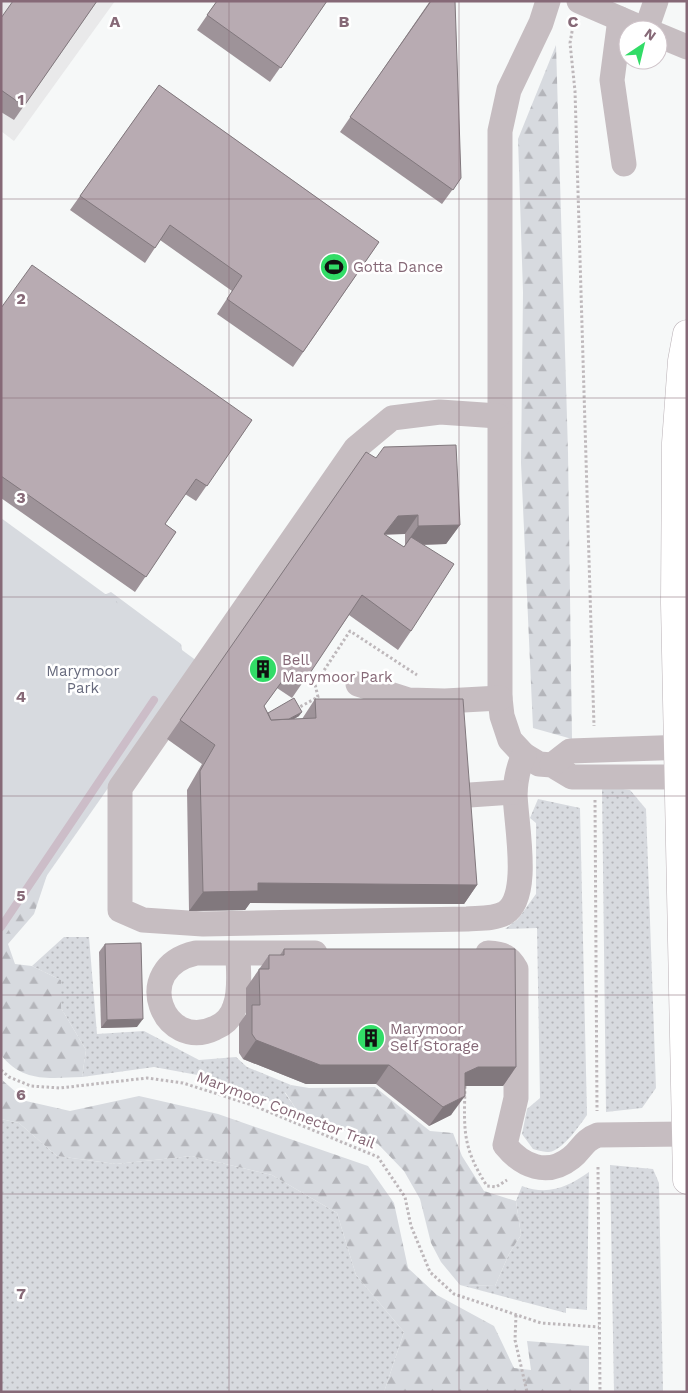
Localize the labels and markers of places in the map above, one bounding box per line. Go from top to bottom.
sports icon: Gotta Dance [319,252,349,282]
place label: Gotta Dance [353,258,443,276]
place label: Bell Marymoor Park [282,651,393,686]
building icon: Bell Marymoor Park [248,654,278,684]
place label: Marymoor Self Storage [390,1020,479,1055]
building icon: Marymoor Self Storage [356,1023,386,1053]

